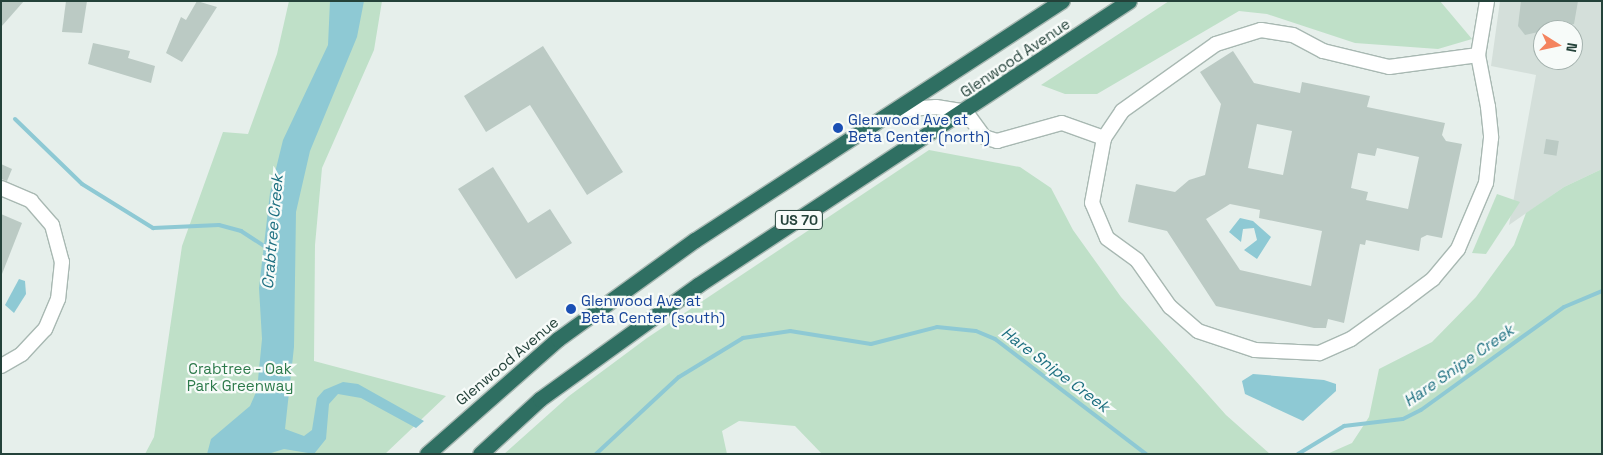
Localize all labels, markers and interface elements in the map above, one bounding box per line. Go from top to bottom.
street label: Glenwood Avenue [957,15,1073,101]
north arrow [1533,20,1583,70]
text: N [1562,41,1581,54]
place label: Glenwood Ave at Beta Center (north) [848,110,990,145]
marker: Glenwood Ave at Beta Center (north) [832,122,844,134]
water label: Crabtree Creek [258,174,288,290]
road number: US 70 [774,208,824,232]
place label: Glenwood Ave at Beta Center (south) [581,291,725,326]
marker: Glenwood Ave at Beta Center (south) [565,303,577,315]
street label: Glenwood Avenue [452,313,562,409]
water label: Hare Snipe Creek [1400,321,1518,411]
water label: Hare Snipe Creek [997,323,1113,417]
park label: Crabtree - Oak Park Greenway [187,359,293,394]

